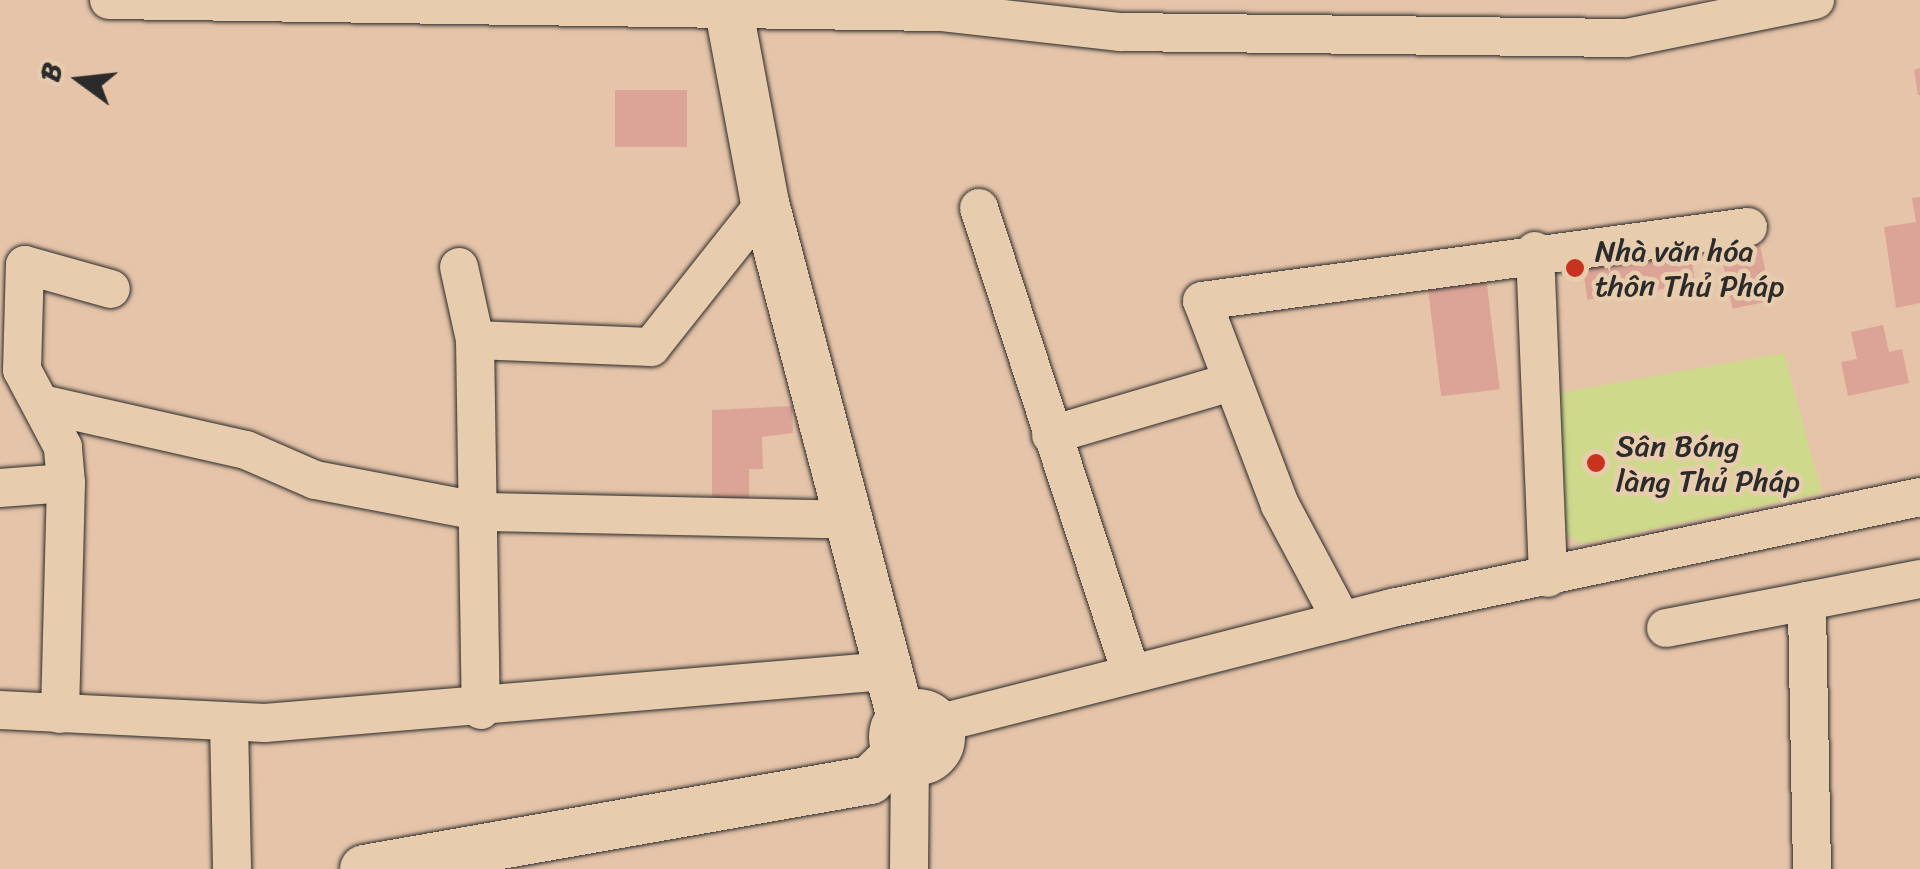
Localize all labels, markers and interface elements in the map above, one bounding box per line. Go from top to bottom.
north arrow [30,30,130,130]
text: B [25,57,76,87]
place label: Nhà văn hóa thôn Thủ Pháp [1595,233,1784,304]
marker: Nhà văn hóa thôn Thủ Pháp [1564,257,1586,279]
place label: Sân Bóng làng Thủ Pháp [1616,428,1800,498]
marker: Sân Bóng làng Thủ Pháp [1585,452,1607,474]

